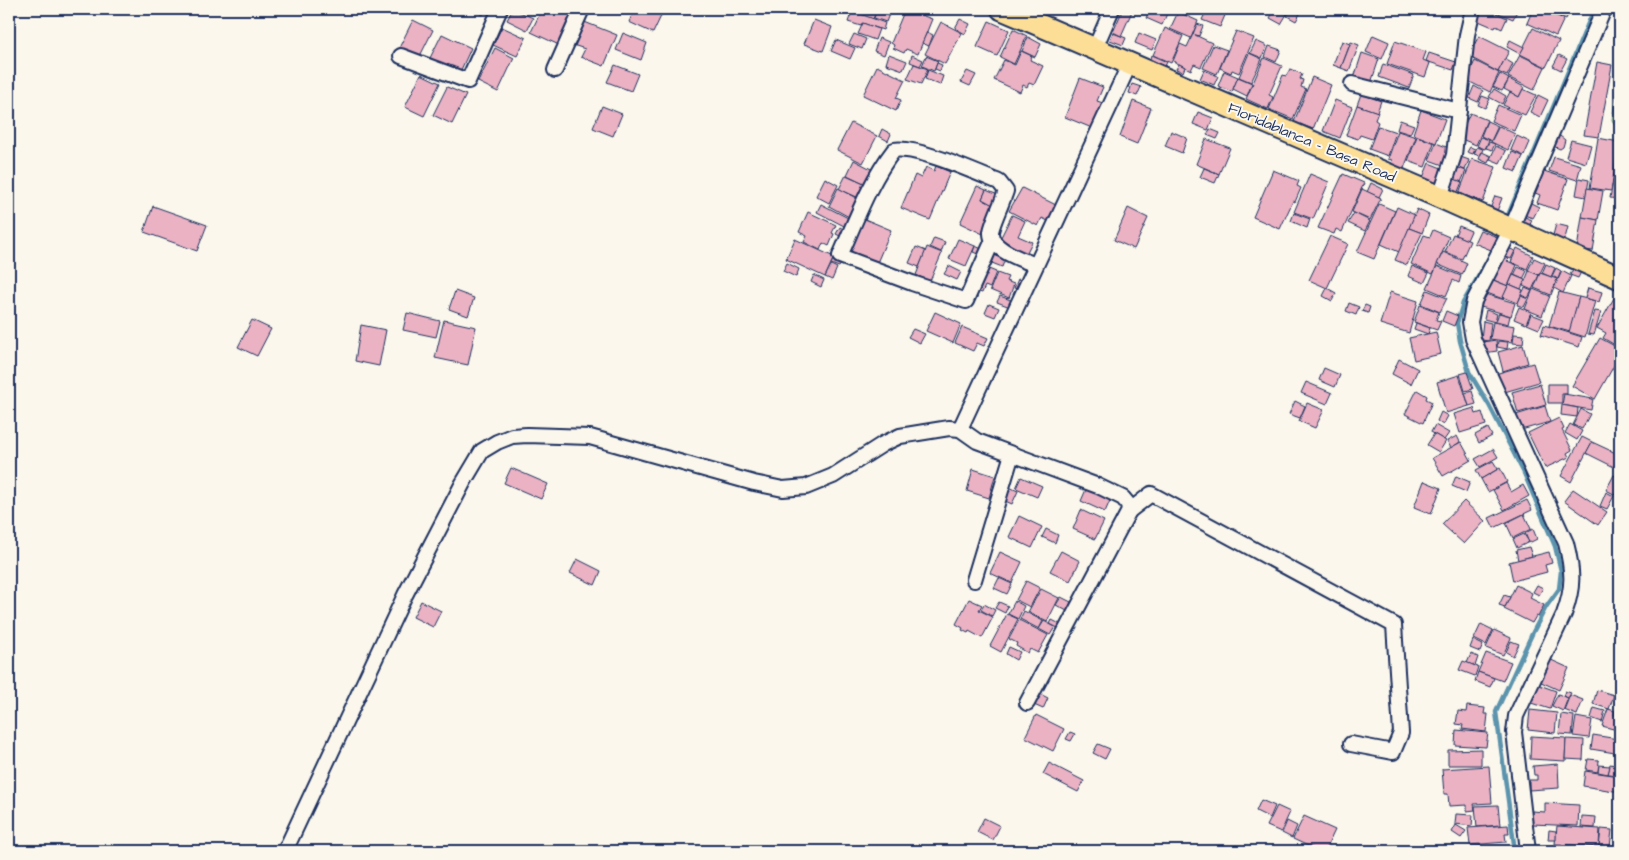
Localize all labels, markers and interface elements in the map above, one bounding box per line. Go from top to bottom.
street label: Floridablanca - Basa Road [1225,97,1399,188]

